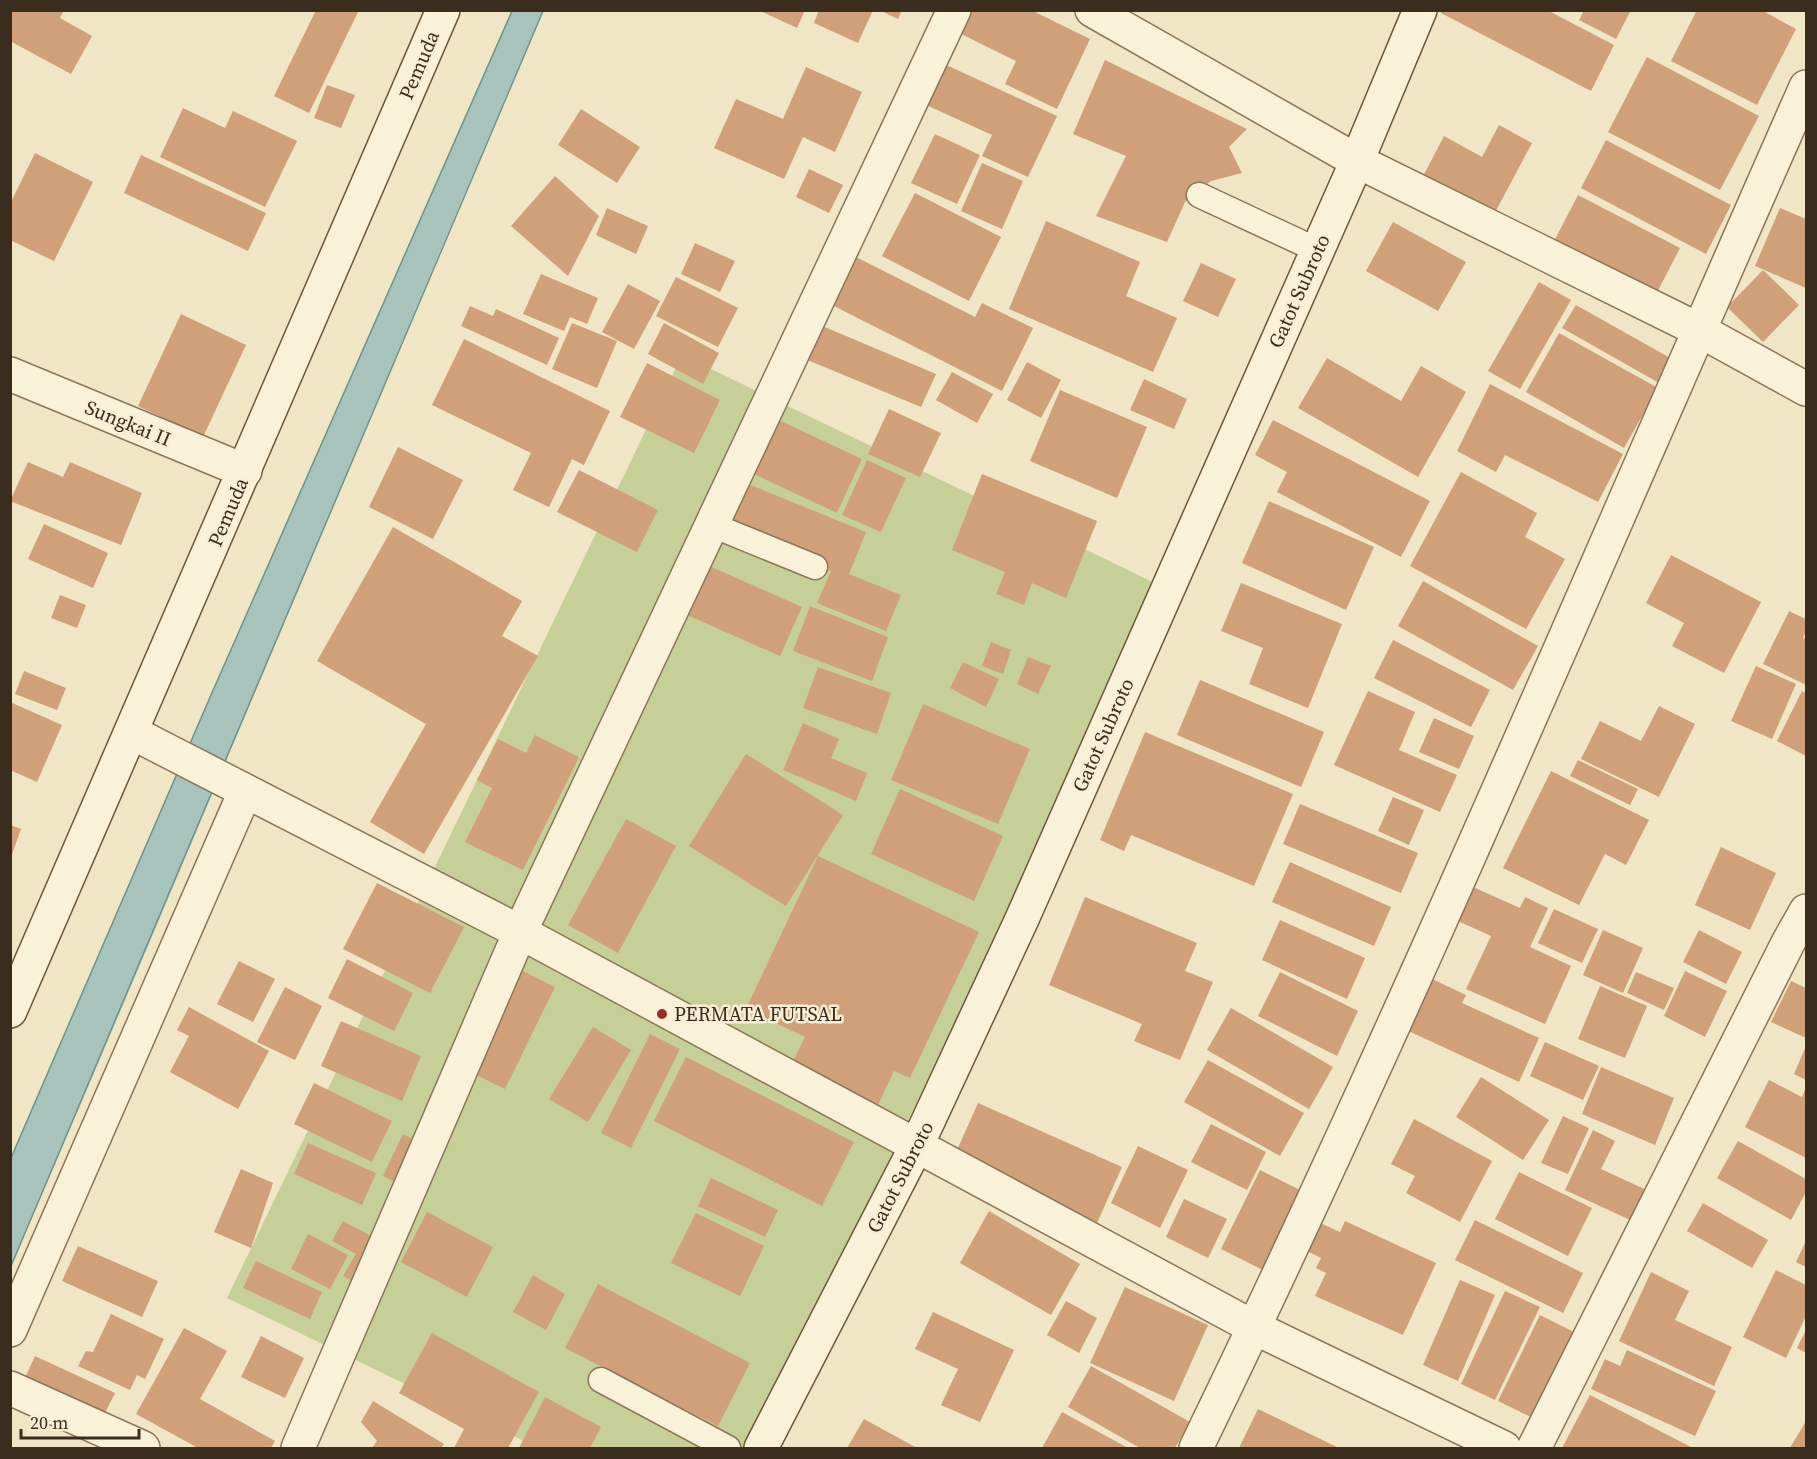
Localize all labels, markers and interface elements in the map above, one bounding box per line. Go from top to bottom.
street label: Pemuda [392,26,446,104]
street label: Gatot Subroto [1261,230,1337,352]
street label: Sungkai II [81,393,175,453]
street label: Pemuda [201,473,255,551]
street label: Gatot Subroto [1065,674,1141,796]
place label: PERMATA FUTSAL [674,1000,842,1028]
marker: PERMATA FUTSAL [655,1007,669,1021]
street label: Gatot Subroto [860,1116,940,1238]
scale bar [21,1402,140,1440]
text: 20 m [30,1410,68,1435]

